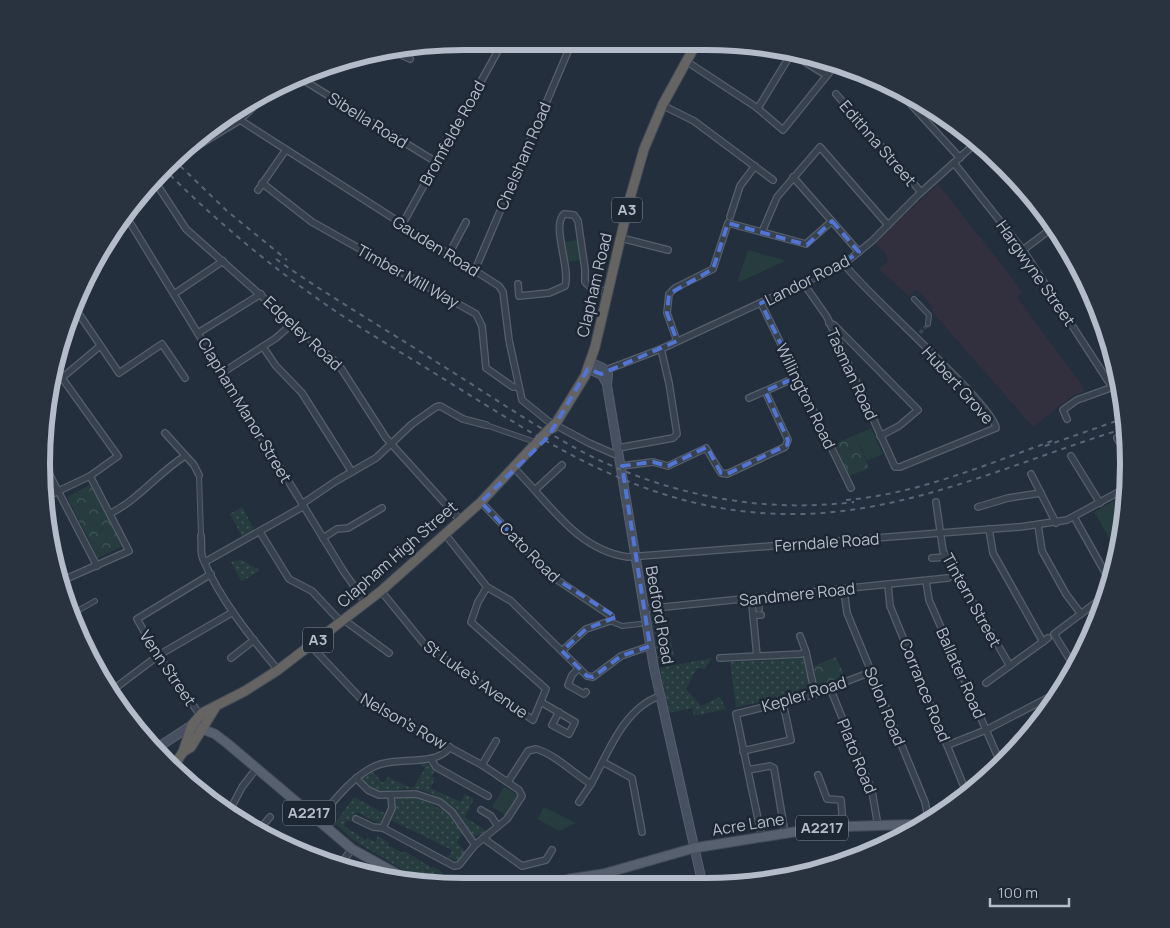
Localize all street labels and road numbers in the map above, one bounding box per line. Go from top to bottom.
street label: Bromfelde Road [414,77,490,189]
street label: Sibella Road [324,87,412,153]
street label: Edithna Street [835,95,921,191]
street label: Chelsham Road [490,99,556,213]
road number: A3 [612,198,642,222]
street label: Gauden Road [388,210,484,282]
street label: Hargwyne Street [991,216,1081,330]
street label: Clapham Road [571,231,617,339]
street label: Timber Mill Way [353,239,463,313]
street label: Landor Road [761,249,853,311]
street label: Edgeley Road [259,291,347,375]
street label: Tasman Road [821,325,883,423]
street label: Clapham Manor Street [193,333,297,487]
street label: Willington Road [771,340,841,452]
street label: Hubert Grove [917,341,999,429]
street label: Clapham High Street [332,496,462,612]
street label: Cato Road [495,517,565,587]
street label: Ferndale Road [774,527,880,557]
street label: Tintern Street [937,549,1007,651]
street label: Bedford Road [641,564,679,666]
street label: Sandmere Road [738,577,856,611]
street label: Ballater Road [931,624,991,722]
street label: Venn Street [135,626,201,710]
road number: A3 [303,628,333,652]
street label: St Luke's Avenue [419,635,533,723]
street label: Corrance Road [894,635,956,745]
street label: Solon Road [859,663,911,749]
street label: Kepler Road [759,671,849,717]
street label: Nelson's Row [357,687,451,755]
street label: Plato Road [832,715,882,797]
road number: A2217 [283,800,335,826]
street label: Acre Lane [710,807,786,841]
road number: A2217 [796,816,848,840]

